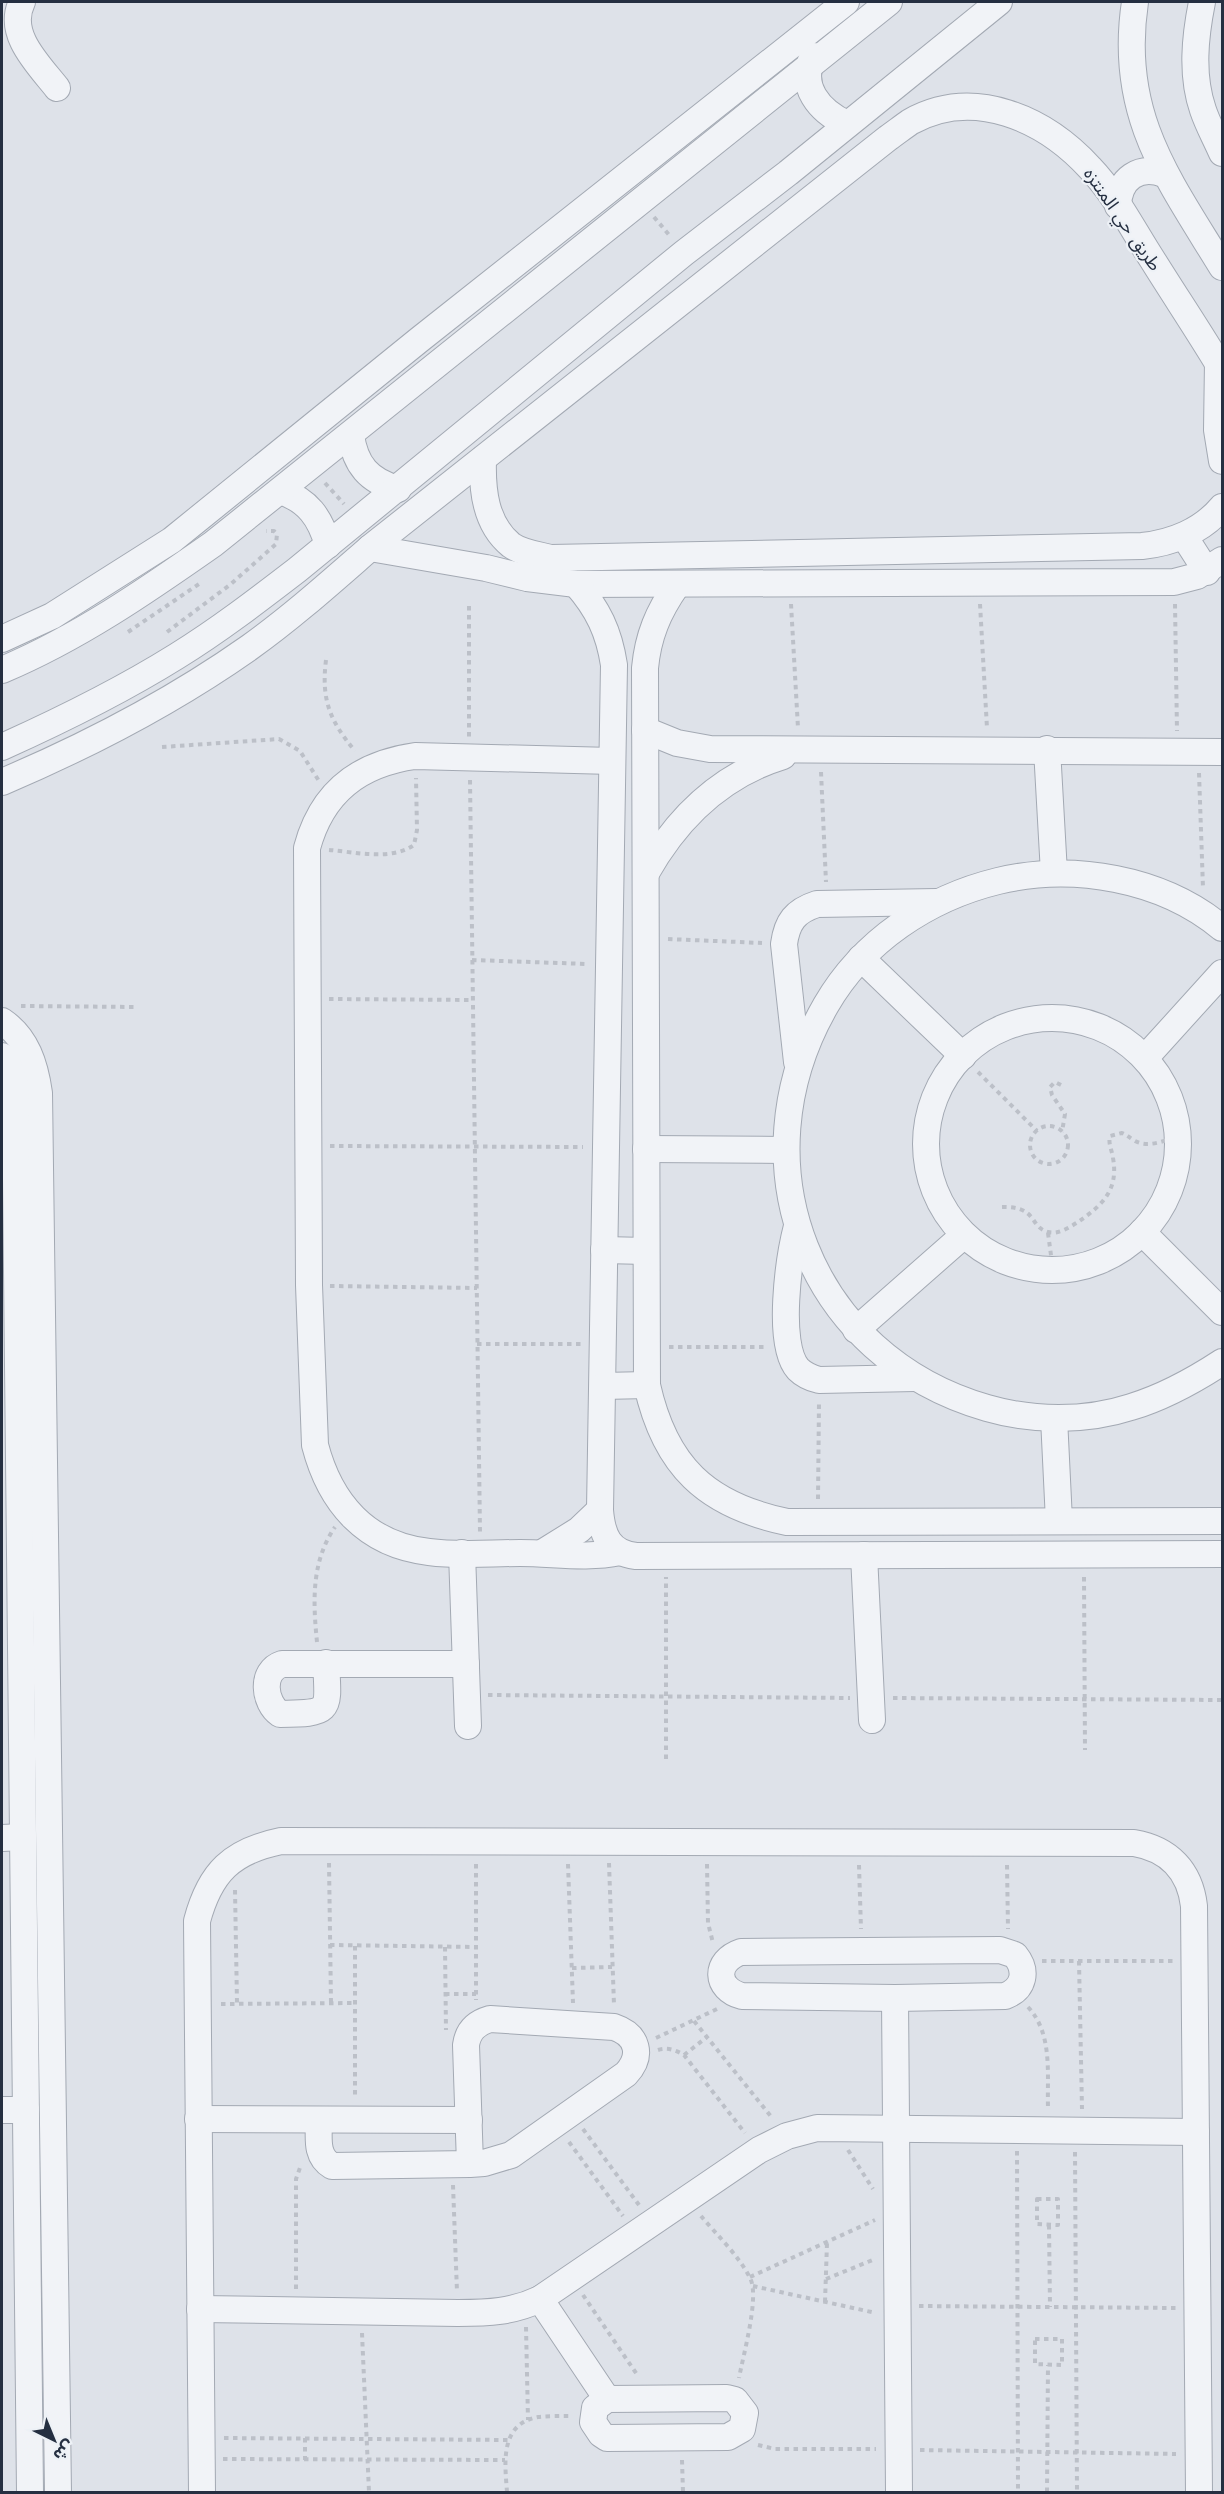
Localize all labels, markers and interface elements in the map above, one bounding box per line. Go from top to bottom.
street label: طريق حي المنتزه [1077,164,1166,276]
north arrow [24,2410,84,2470]
text: ش [49,2436,78,2465]

